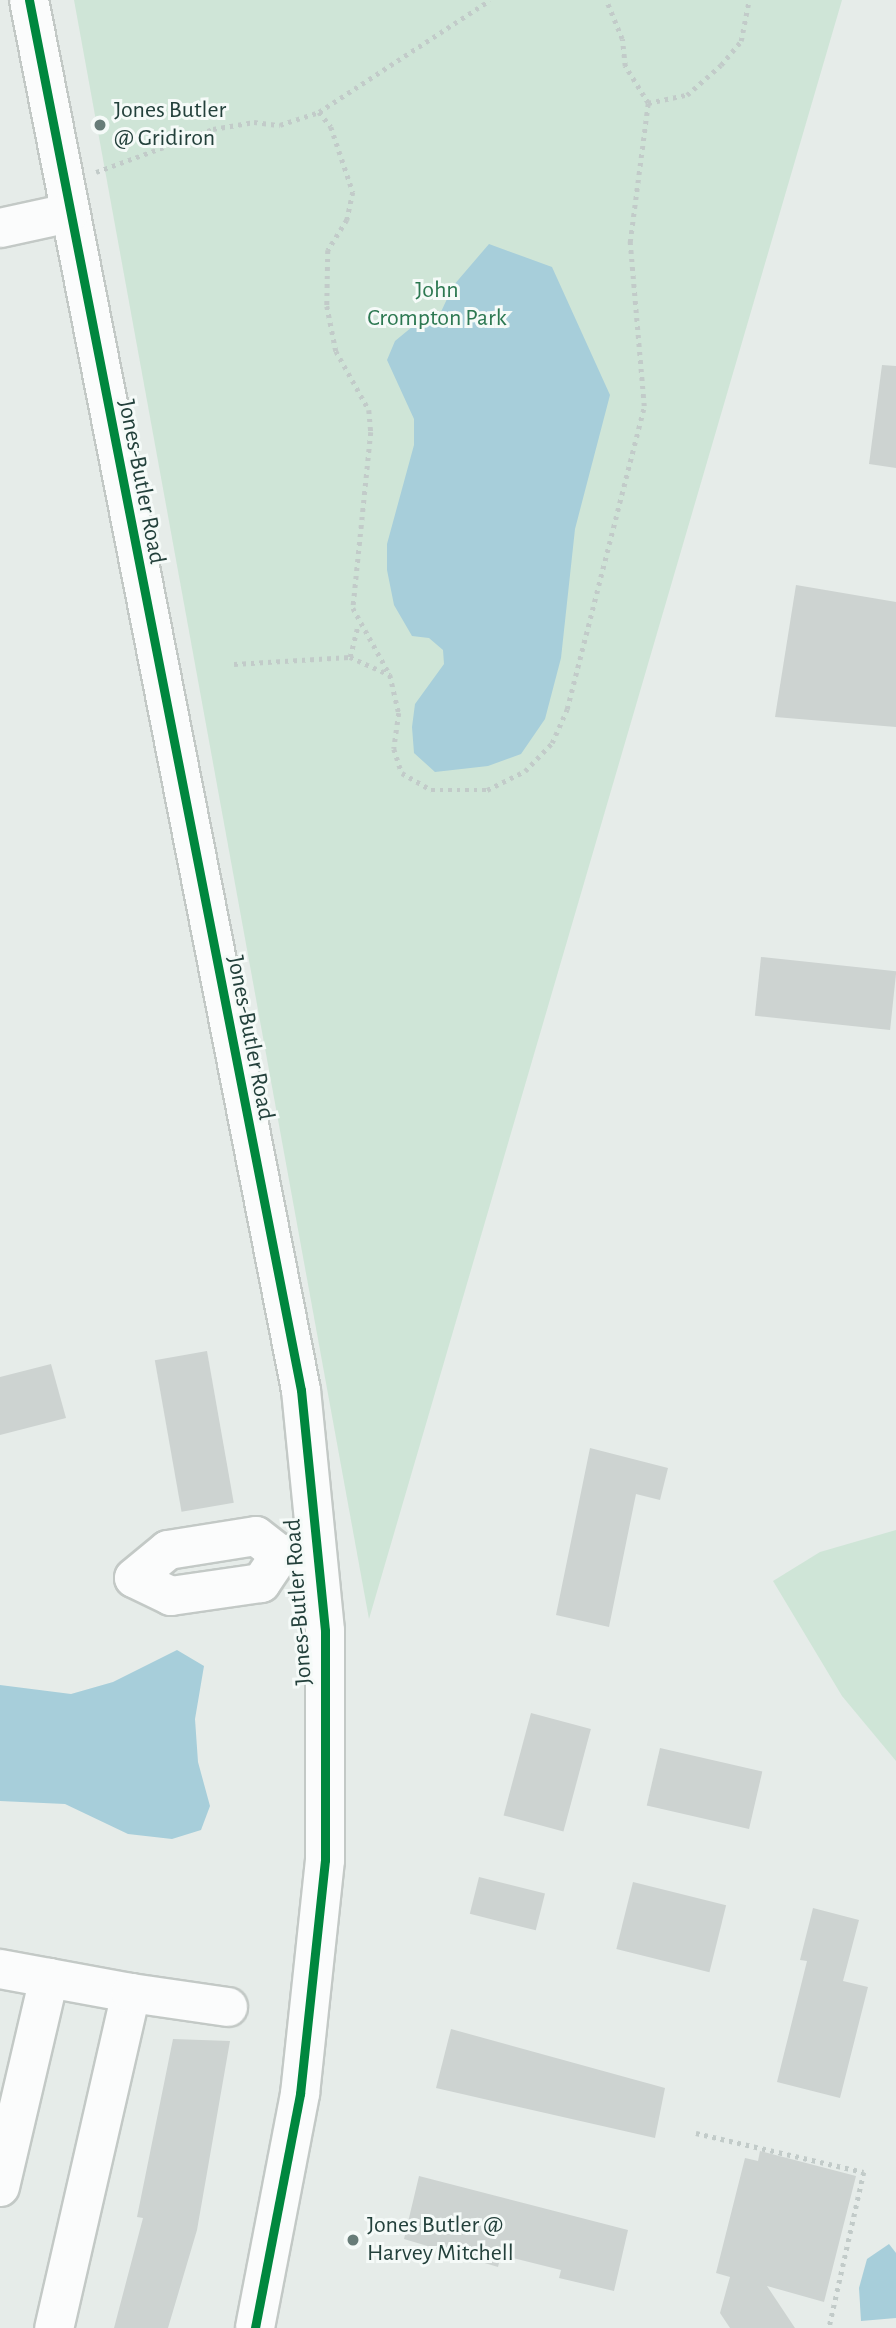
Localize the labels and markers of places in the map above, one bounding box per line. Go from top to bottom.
place label: Jones Butler @ Gridiron [114,97,226,153]
marker: Jones Butler @ Gridiron [92,117,108,133]
place label: Jones Butler @ Harvey Mitchell [367,2212,514,2268]
marker: Jones Butler @ Harvey Mitchell [345,2232,361,2248]

